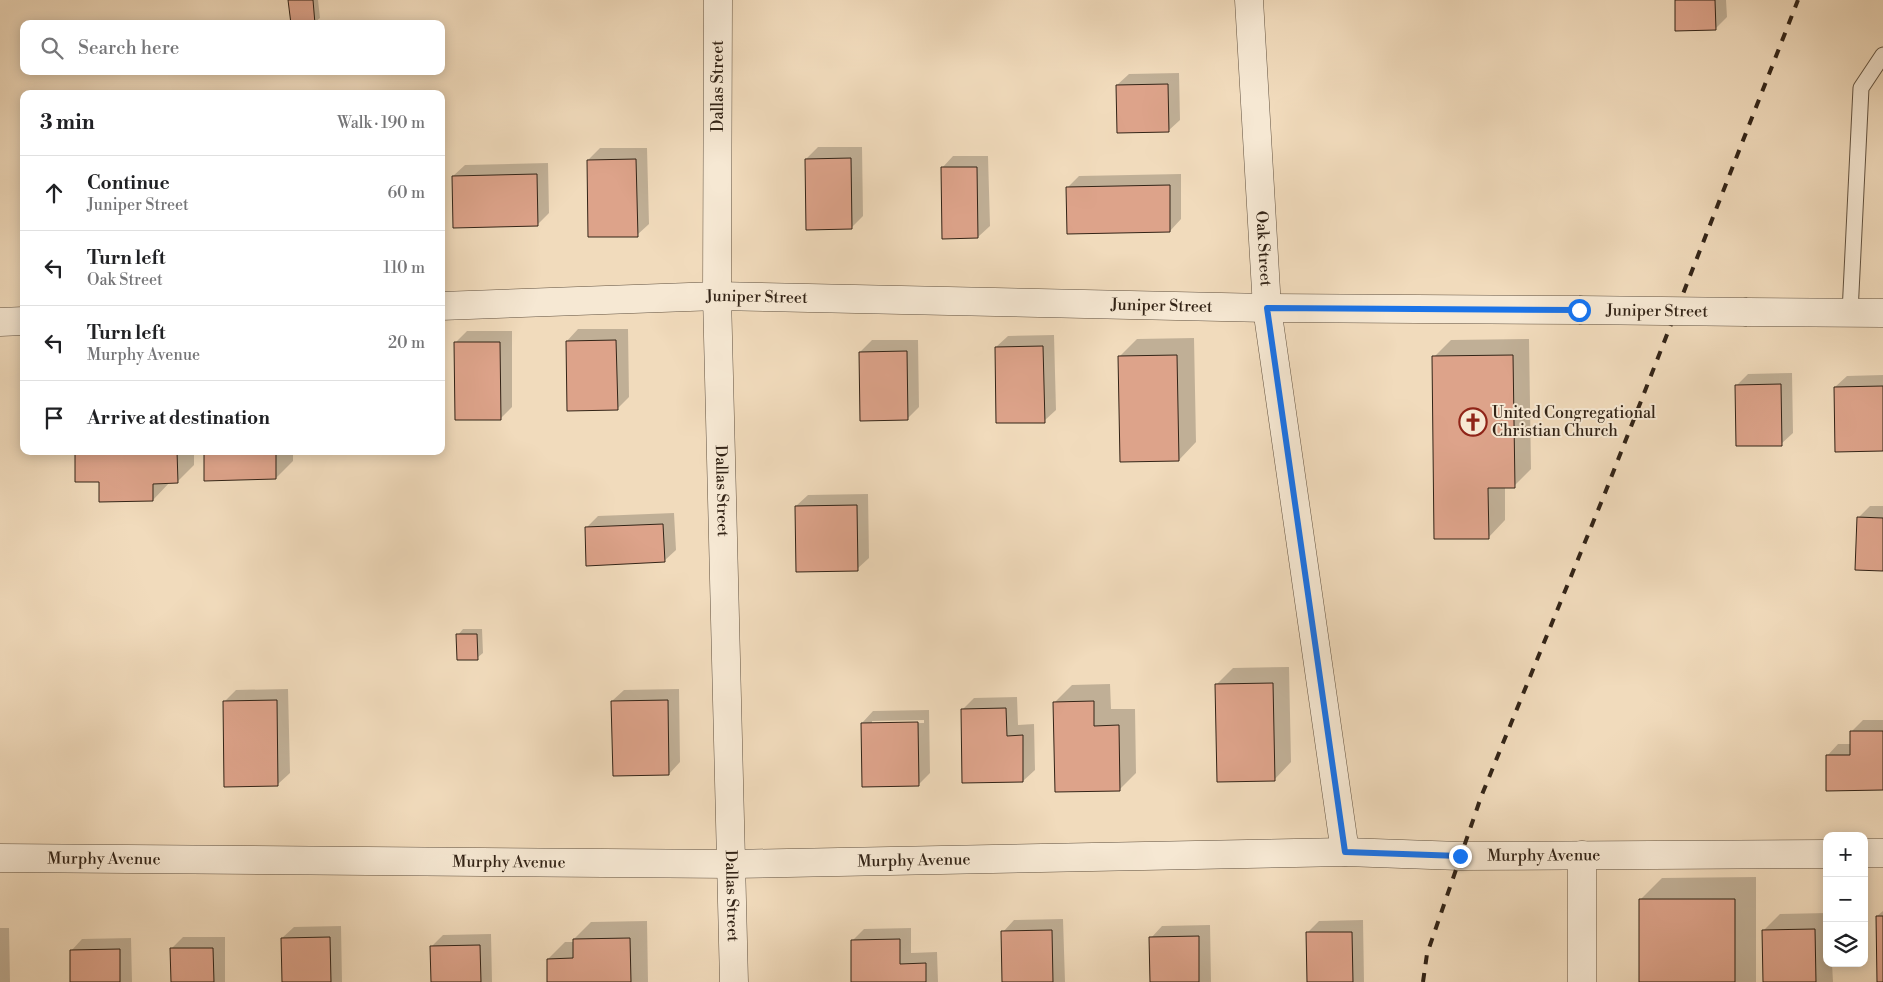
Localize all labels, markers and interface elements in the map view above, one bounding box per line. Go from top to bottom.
search box [20,20,445,75]
icon: search [38,34,66,62]
text: Search here [78,36,179,60]
street label: Dallas Street [708,40,728,132]
text: 3 min [40,110,95,136]
text: Walk · 190 m [337,113,425,133]
text: Continue [87,171,170,195]
icon: ahead [40,179,68,207]
text: 60 m [387,183,425,203]
text: Juniper Street [87,195,189,215]
street label: Oak Street [1251,210,1276,287]
text: Turn left [87,246,166,270]
icon: left [40,254,68,282]
text: 110 m [383,258,425,278]
text: Oak Street [87,270,163,290]
street label: Juniper Street [705,286,808,308]
street label: Juniper Street [1110,295,1213,317]
route start [1568,299,1591,322]
street label: Juniper Street [1605,300,1708,322]
text: Turn left [87,321,166,345]
icon: left [40,329,68,357]
text: 20 m [388,333,425,353]
text: Murphy Avenue [87,345,200,365]
place label: United Congregational Christian Church [1492,403,1656,441]
icon: arrive [40,404,68,432]
text: Arrive at destination [87,406,270,430]
church icon: United Congregational Christian Church [1458,407,1488,437]
street label: Dallas Street [711,445,733,537]
map controls [1823,832,1868,967]
button: + [1823,832,1868,877]
route end [1449,845,1472,868]
street label: Murphy Avenue [1487,845,1600,866]
street label: Murphy Avenue [47,848,161,869]
street label: Murphy Avenue [857,849,971,872]
street label: Dallas Street [721,850,743,942]
street label: Murphy Avenue [452,852,566,873]
button: − [1823,877,1868,922]
button: layers [1823,922,1868,967]

